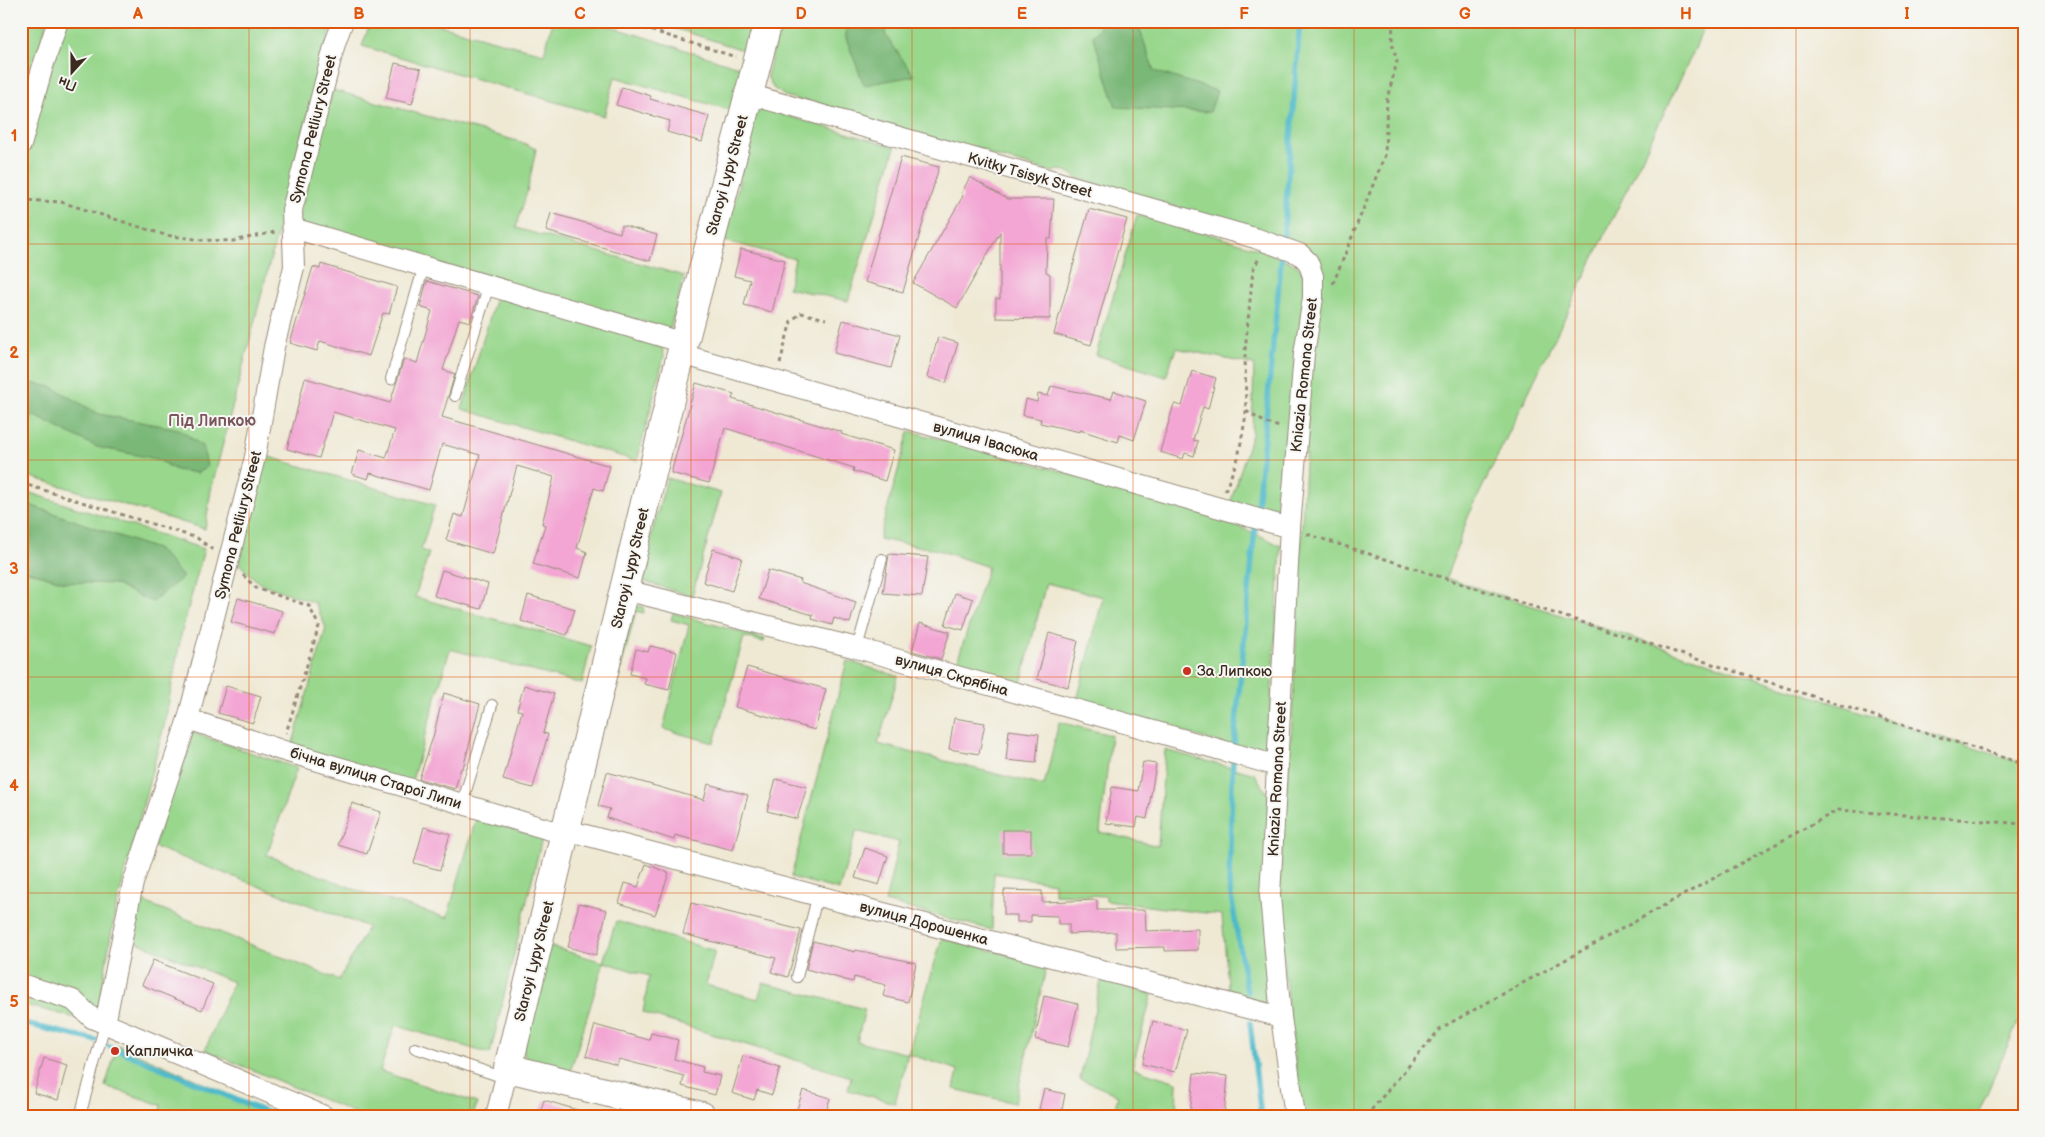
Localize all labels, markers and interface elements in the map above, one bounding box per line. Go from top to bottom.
text: A [132,5,143,24]
text: B [353,5,365,24]
text: C [574,5,586,24]
text: D [795,5,807,24]
text: E [1017,5,1027,24]
text: F [1239,5,1249,24]
text: G [1459,5,1471,24]
text: H [1680,5,1692,24]
text: I [1904,5,1910,24]
north arrow [48,48,98,98]
street label: Symona Petliury Street [286,53,341,205]
text: Пн [56,72,79,95]
street label: Staroyi Lypy Street [702,113,753,237]
text: 1 [11,127,17,146]
street label: Kvitky Tsisyk Street [965,149,1095,202]
street label: Kniazia Romana Street [1287,296,1322,453]
text: 2 [9,344,19,363]
district label: Під Липкою [168,412,256,431]
street label: вулиця Івасюка [931,417,1041,466]
street label: Symona Petliury Street [211,449,266,601]
street label: Staroyi Lypy Street [607,505,654,630]
text: 3 [9,560,19,579]
street label: вулиця Скрябіна [893,650,1011,701]
place label: За Липкою [1197,662,1272,681]
marker: За Липкою [1181,665,1193,677]
street label: Kniazia Romana Street [1264,701,1291,857]
street label: бічна вулиця Старої Липи [288,743,464,814]
text: 4 [9,777,19,796]
street label: вулиця Дорошенка [857,897,990,950]
street label: Staroyi Lypy Street [510,899,559,1023]
text: 5 [9,993,19,1012]
place label: Капличка [125,1042,194,1061]
marker: Капличка [109,1045,121,1057]

